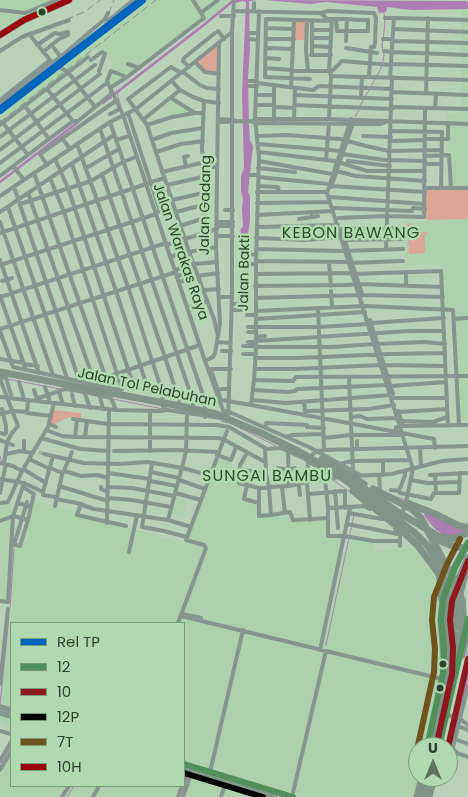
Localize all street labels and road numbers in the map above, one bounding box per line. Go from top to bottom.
street label: Jalan Gadang [197,155,215,255]
street label: Jalan Warakas Raya [149,181,211,323]
street label: Jalan Bakti [236,235,254,311]
street label: Jalan Tol Pelabuhan [76,365,218,411]

